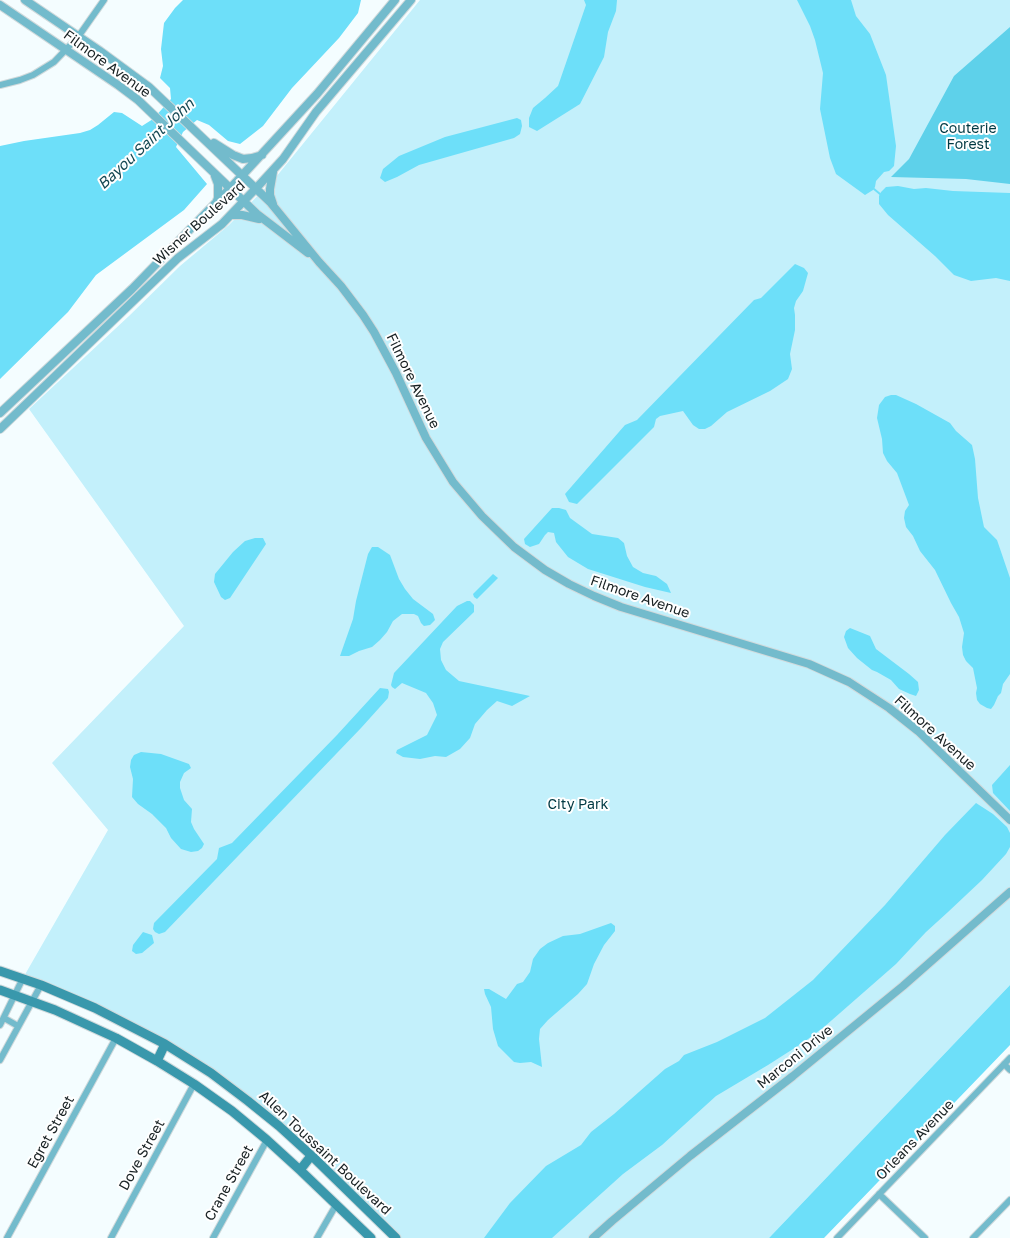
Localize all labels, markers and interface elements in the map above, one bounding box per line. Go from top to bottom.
street label: Filmore Avenue [60,27,154,101]
water label: Bayou Saint John [94,95,198,193]
park label: Couterie Forest [939,121,997,154]
street label: Wisner Boulevard [150,177,248,269]
street label: Filmore Avenue [383,331,443,431]
street label: Filmore Avenue [588,572,692,622]
street label: Filmore Avenue [891,692,979,774]
park label: City Park [548,797,608,813]
street label: Marconi Drive [754,1022,836,1092]
street label: Allen Toussaint Boulevard [256,1087,394,1219]
street label: Egret Street [24,1093,78,1171]
street label: Orleans Avenue [872,1096,958,1184]
street label: Dove Street [116,1117,168,1193]
street label: Crane Street [201,1142,257,1224]

